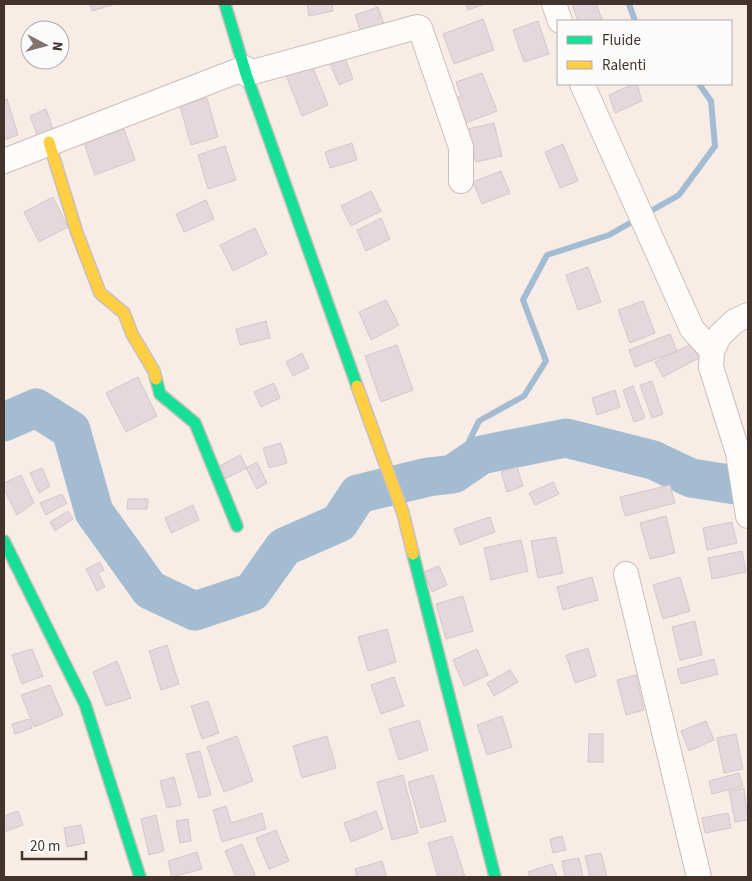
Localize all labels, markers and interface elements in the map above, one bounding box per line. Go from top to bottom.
north arrow [20,20,70,70]
legend [557,20,732,85]
text: Fluide [602,30,641,51]
text: N [47,41,67,52]
text: Ralenti [602,55,646,76]
scale bar [22,828,86,860]
text: 20 m [30,836,60,857]

